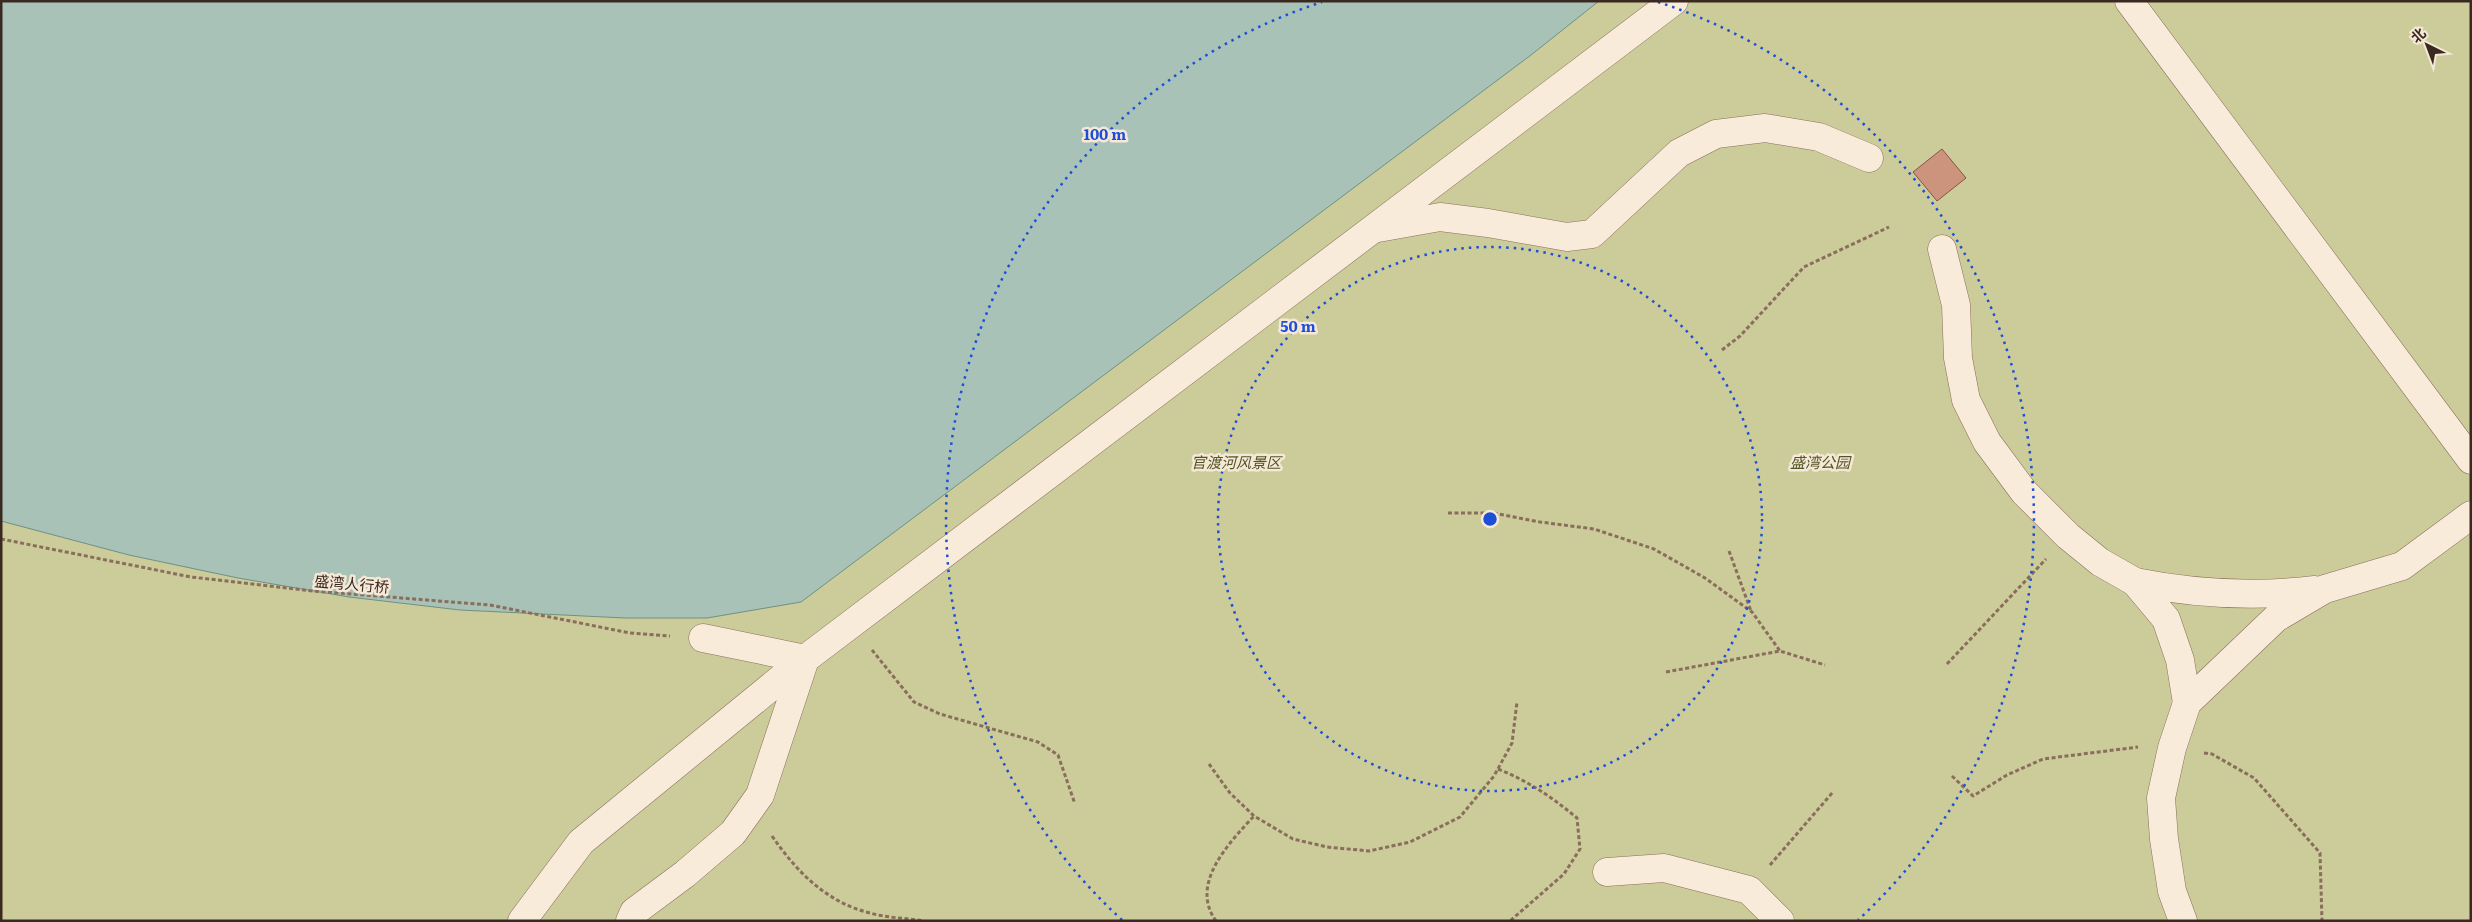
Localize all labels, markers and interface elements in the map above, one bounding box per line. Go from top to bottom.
north arrow [2402,20,2452,70]
text: 北 [2406,22,2430,47]
text: 100 m [1084,122,1126,145]
text: 50 m [1280,314,1316,337]
park label: 官渡河风景区 [1191,450,1283,473]
park label: 盛湾公园 [1790,450,1852,473]
centre of rings [1481,510,1499,528]
street label: 盛湾人行桥 [314,568,390,598]

